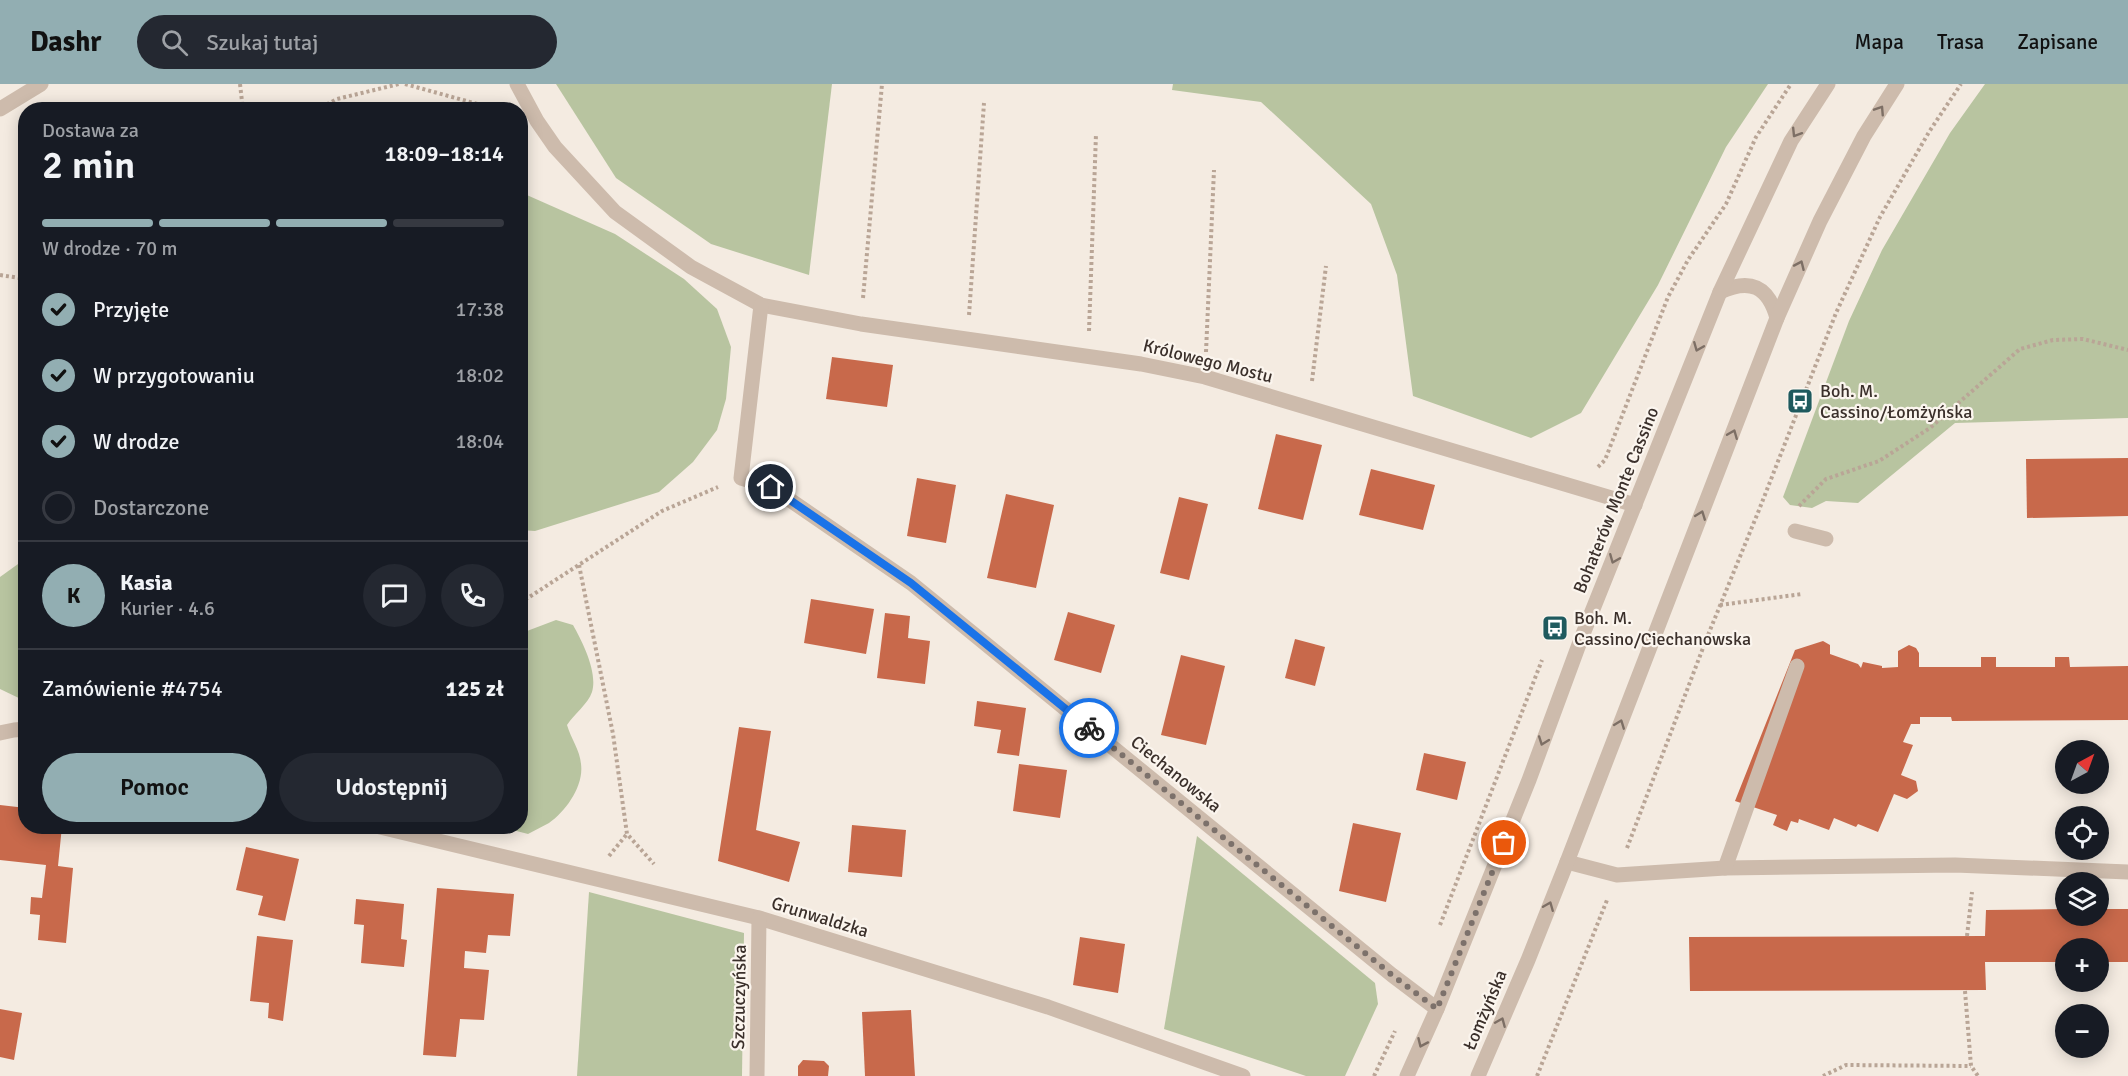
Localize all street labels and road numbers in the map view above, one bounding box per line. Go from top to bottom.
street label: Królowego Mostu [1141,334,1275,388]
street label: Bohaterów Monte Cassino [1569,404,1663,596]
street label: Ciechanowska [1126,731,1226,817]
street label: Grunwaldzka [769,892,871,942]
street label: Szczuczyńska [727,944,751,1050]
street label: Łomżyńska [1458,967,1512,1053]

